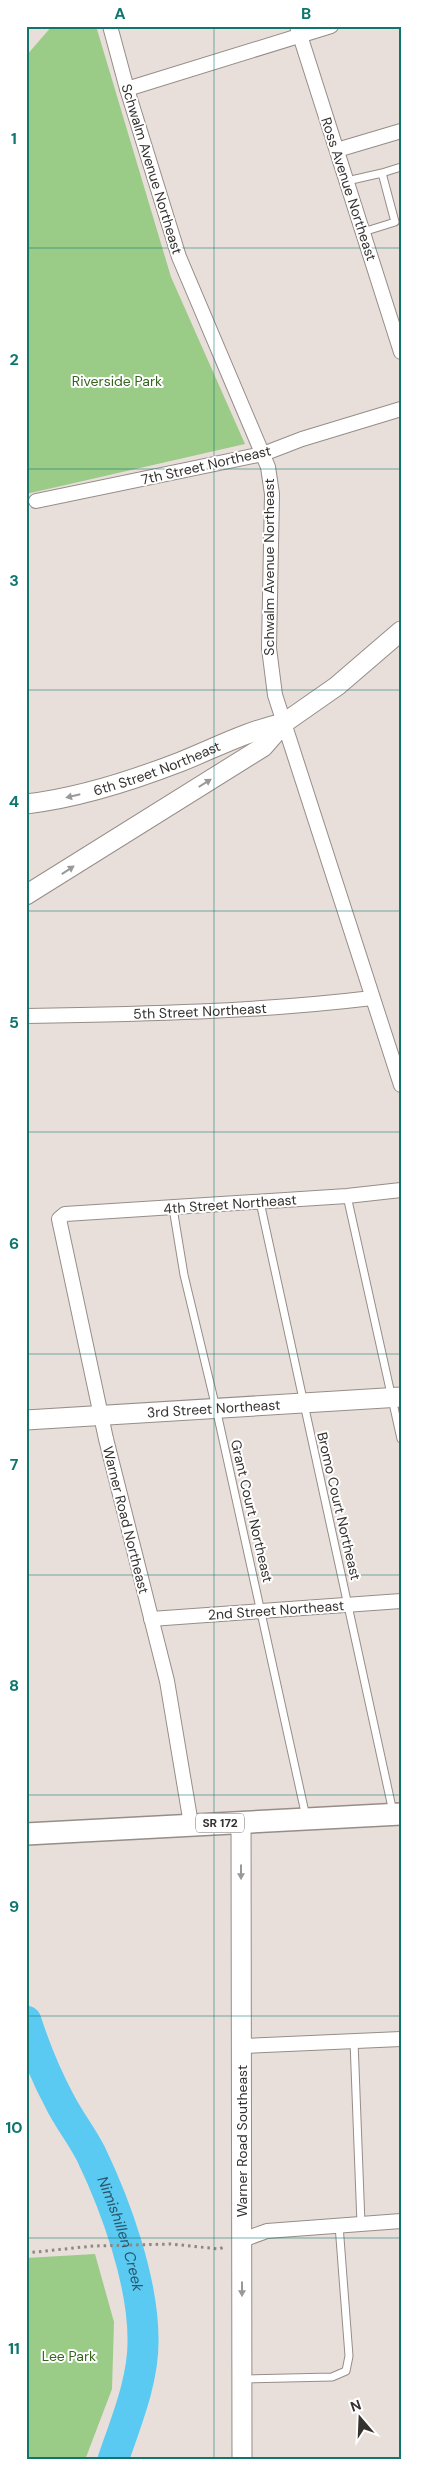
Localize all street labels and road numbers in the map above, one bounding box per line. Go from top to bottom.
street label: Schwalm Avenue Northeast [117,82,187,256]
street label: Ross Avenue Northeast [317,115,381,263]
street label: 7th Street Northeast [139,441,273,489]
street label: Schwalm Avenue Northeast [260,478,278,656]
street label: 6th Street Northeast [91,737,223,800]
street label: 5th Street Northeast [133,999,267,1023]
street label: 4th Street Northeast [163,1190,297,1218]
street label: 3rd Street Northeast [146,1395,281,1422]
street label: Bromo Court Northeast [313,1430,365,1582]
street label: Grant Court Northeast [227,1438,277,1584]
street label: Warner Road Northeast [99,1444,153,1596]
street label: 2nd Street Northeast [207,1596,345,1624]
road number: SR 172 [196,1814,244,1832]
street label: Warner Road Southeast [233,2065,251,2217]

